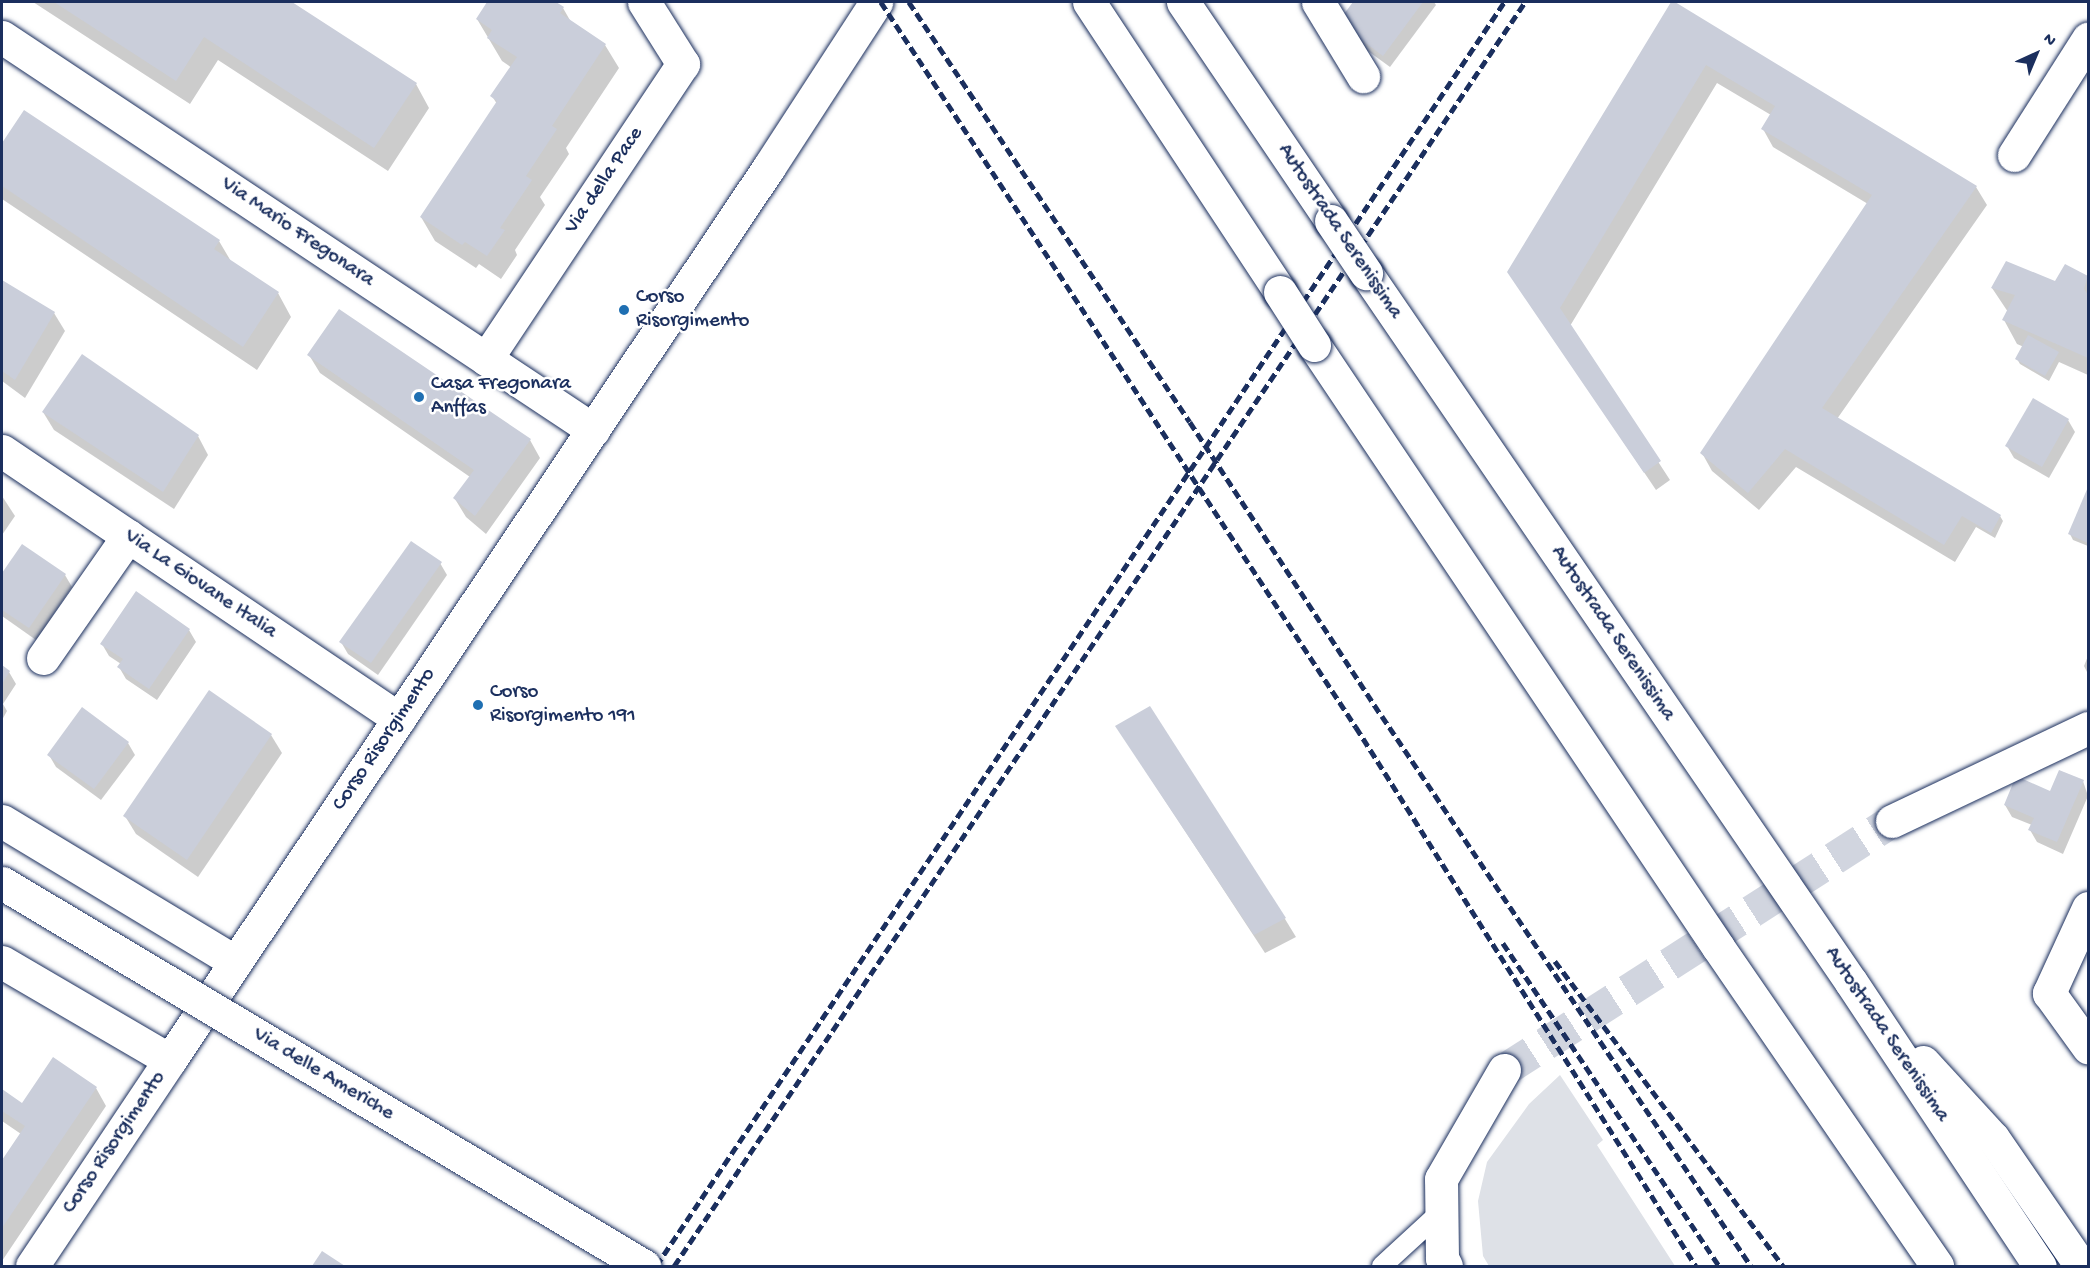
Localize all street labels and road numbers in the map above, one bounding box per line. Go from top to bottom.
street label: Via della Pace [560,123,650,239]
street label: Autostrada Serenissima [1271,140,1407,324]
street label: Via Mario Fregonara [216,172,378,294]
street label: Via La Giovane Italia [119,525,281,645]
street label: Autostrada Serenissima [1544,542,1680,726]
street label: Corso Risorgimento [328,664,442,816]
street label: Autostrada Serenissima [1818,943,1954,1127]
street label: Via delle Americhe [248,1023,398,1127]
street label: Corso Risorgimento [58,1067,172,1219]

